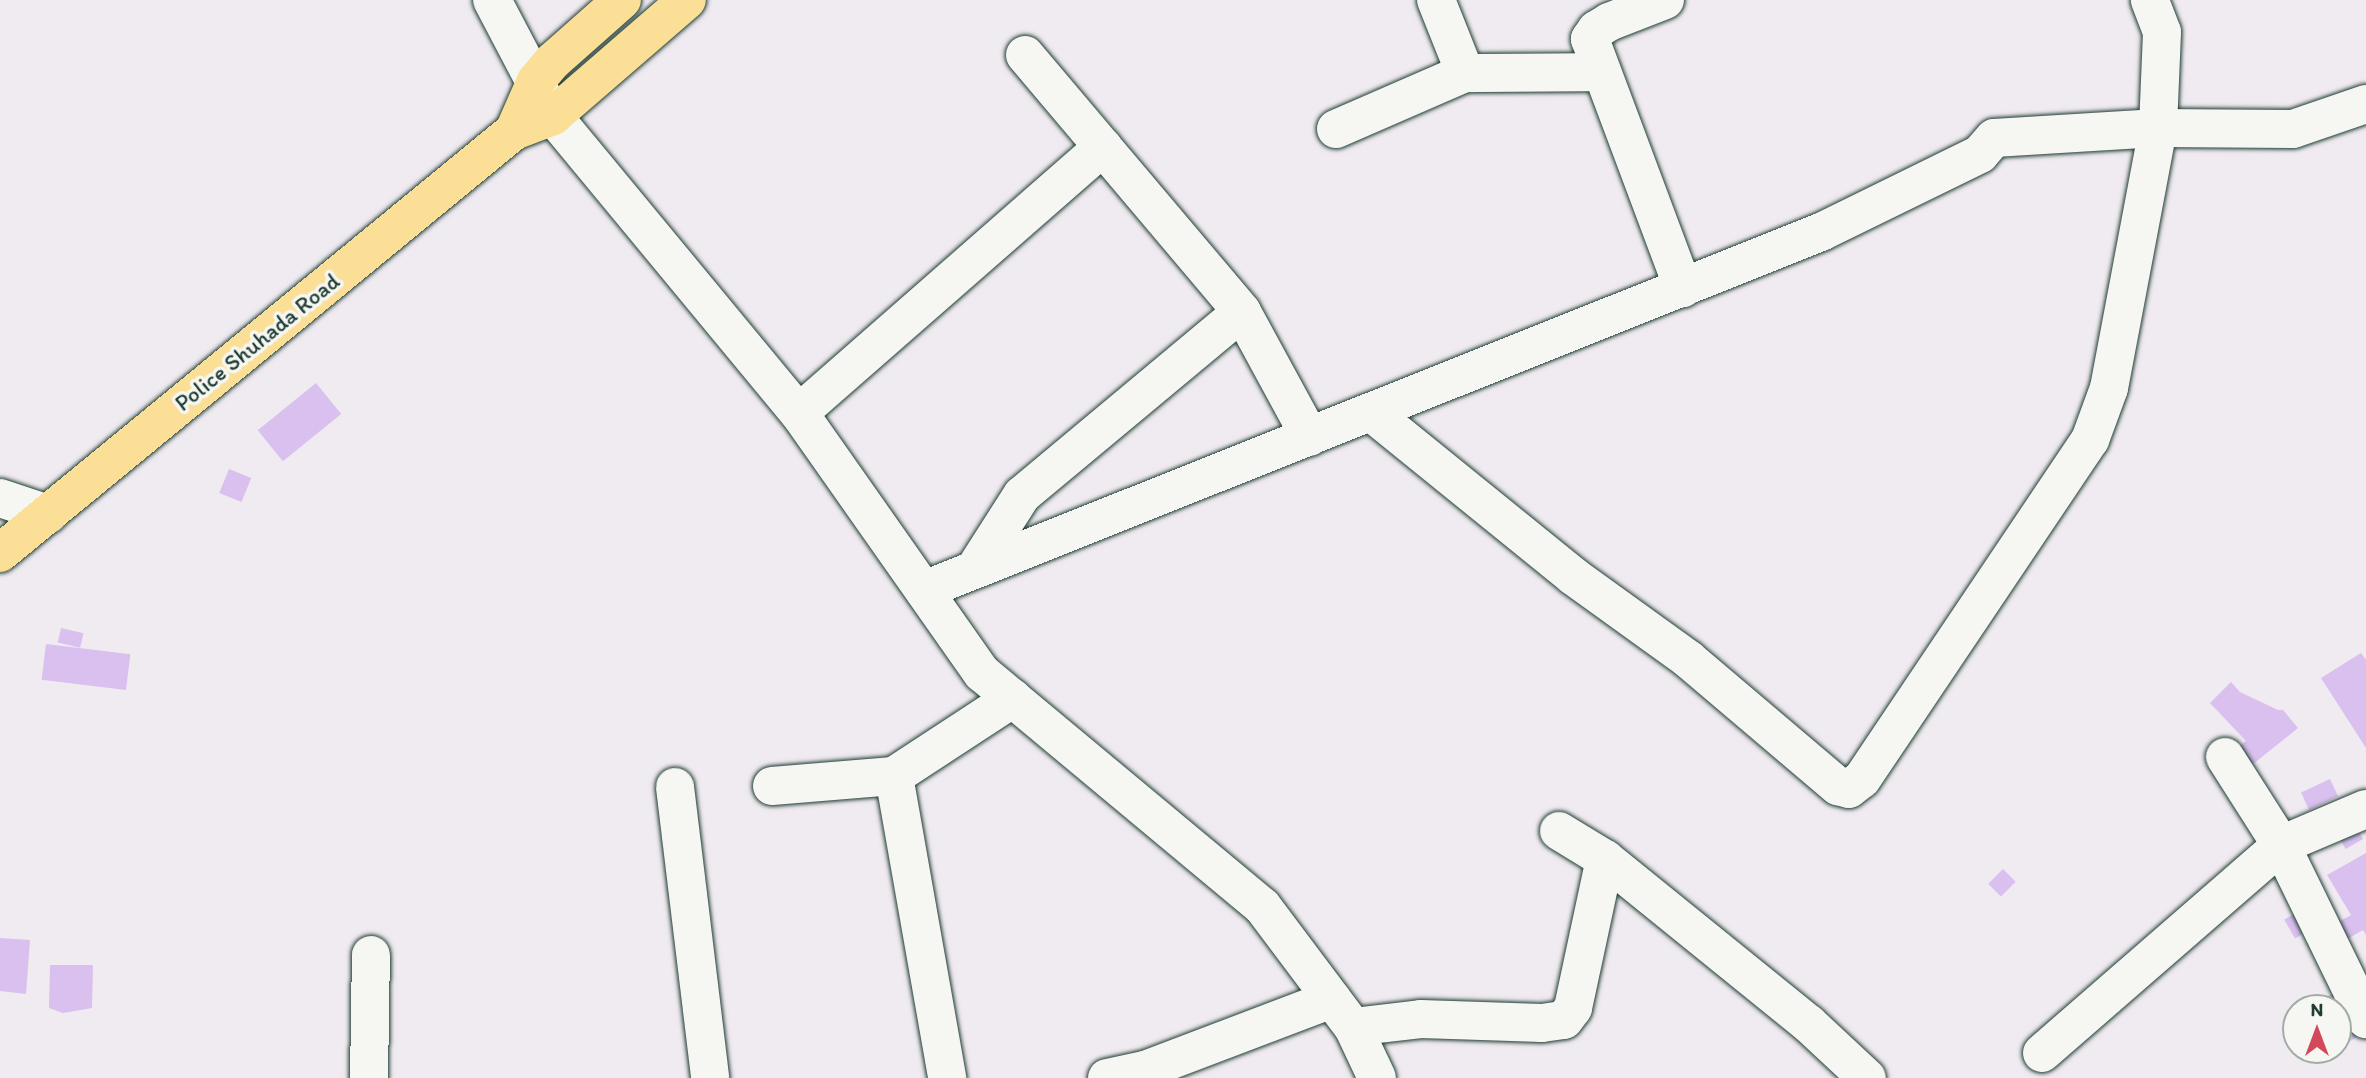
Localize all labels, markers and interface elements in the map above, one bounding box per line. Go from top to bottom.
street label: Police Shuhada Road [169,267,345,417]
north arrow [2282,994,2352,1064]
text: N [2311,998,2323,1021]

